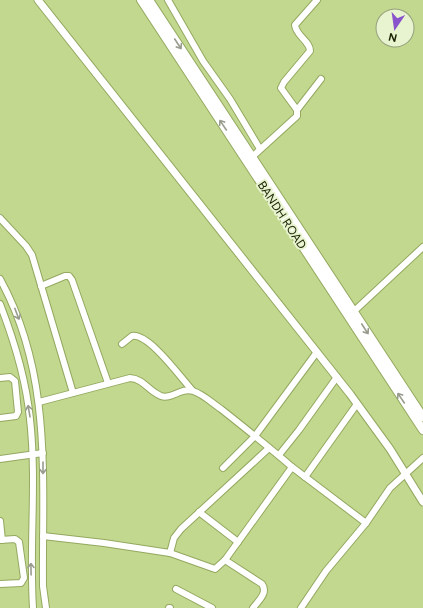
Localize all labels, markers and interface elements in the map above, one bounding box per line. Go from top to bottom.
north arrow [375,8,415,48]
text: N [387,30,398,45]
one-way arrow [174,39,183,50]
one-way arrow [219,120,227,131]
street label: BANDH ROAD [255,178,309,252]
one-way arrow [13,307,21,319]
one-way arrow [361,323,369,334]
one-way arrow [397,393,405,404]
one-way arrow [25,405,33,418]
one-way arrow [39,461,47,474]
one-way arrow [27,563,35,576]

